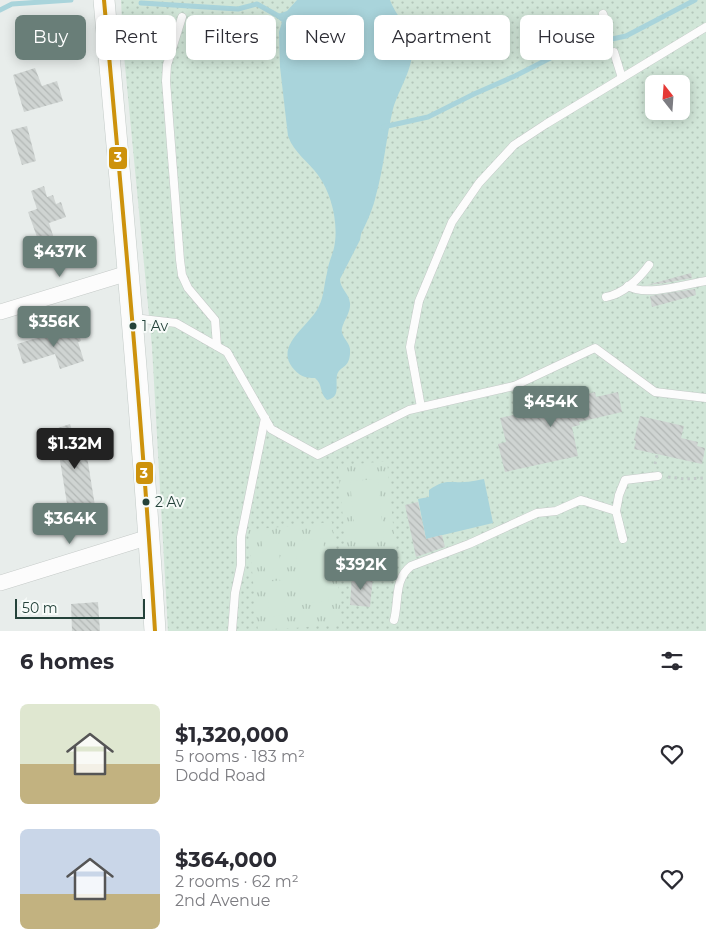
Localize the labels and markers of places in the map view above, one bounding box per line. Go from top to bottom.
pin: $437K [25,236,95,278]
pin: $356K [19,306,89,348]
place label: 1 Av [142,317,168,335]
marker: 1 Av [128,321,138,331]
pin: $454K [516,386,586,428]
pin: $1.32M [34,428,116,470]
place label: 2 Av [155,493,184,511]
marker: 2 Av [141,497,151,507]
pin: $364K [35,502,105,545]
pin: $392K [326,548,396,591]

